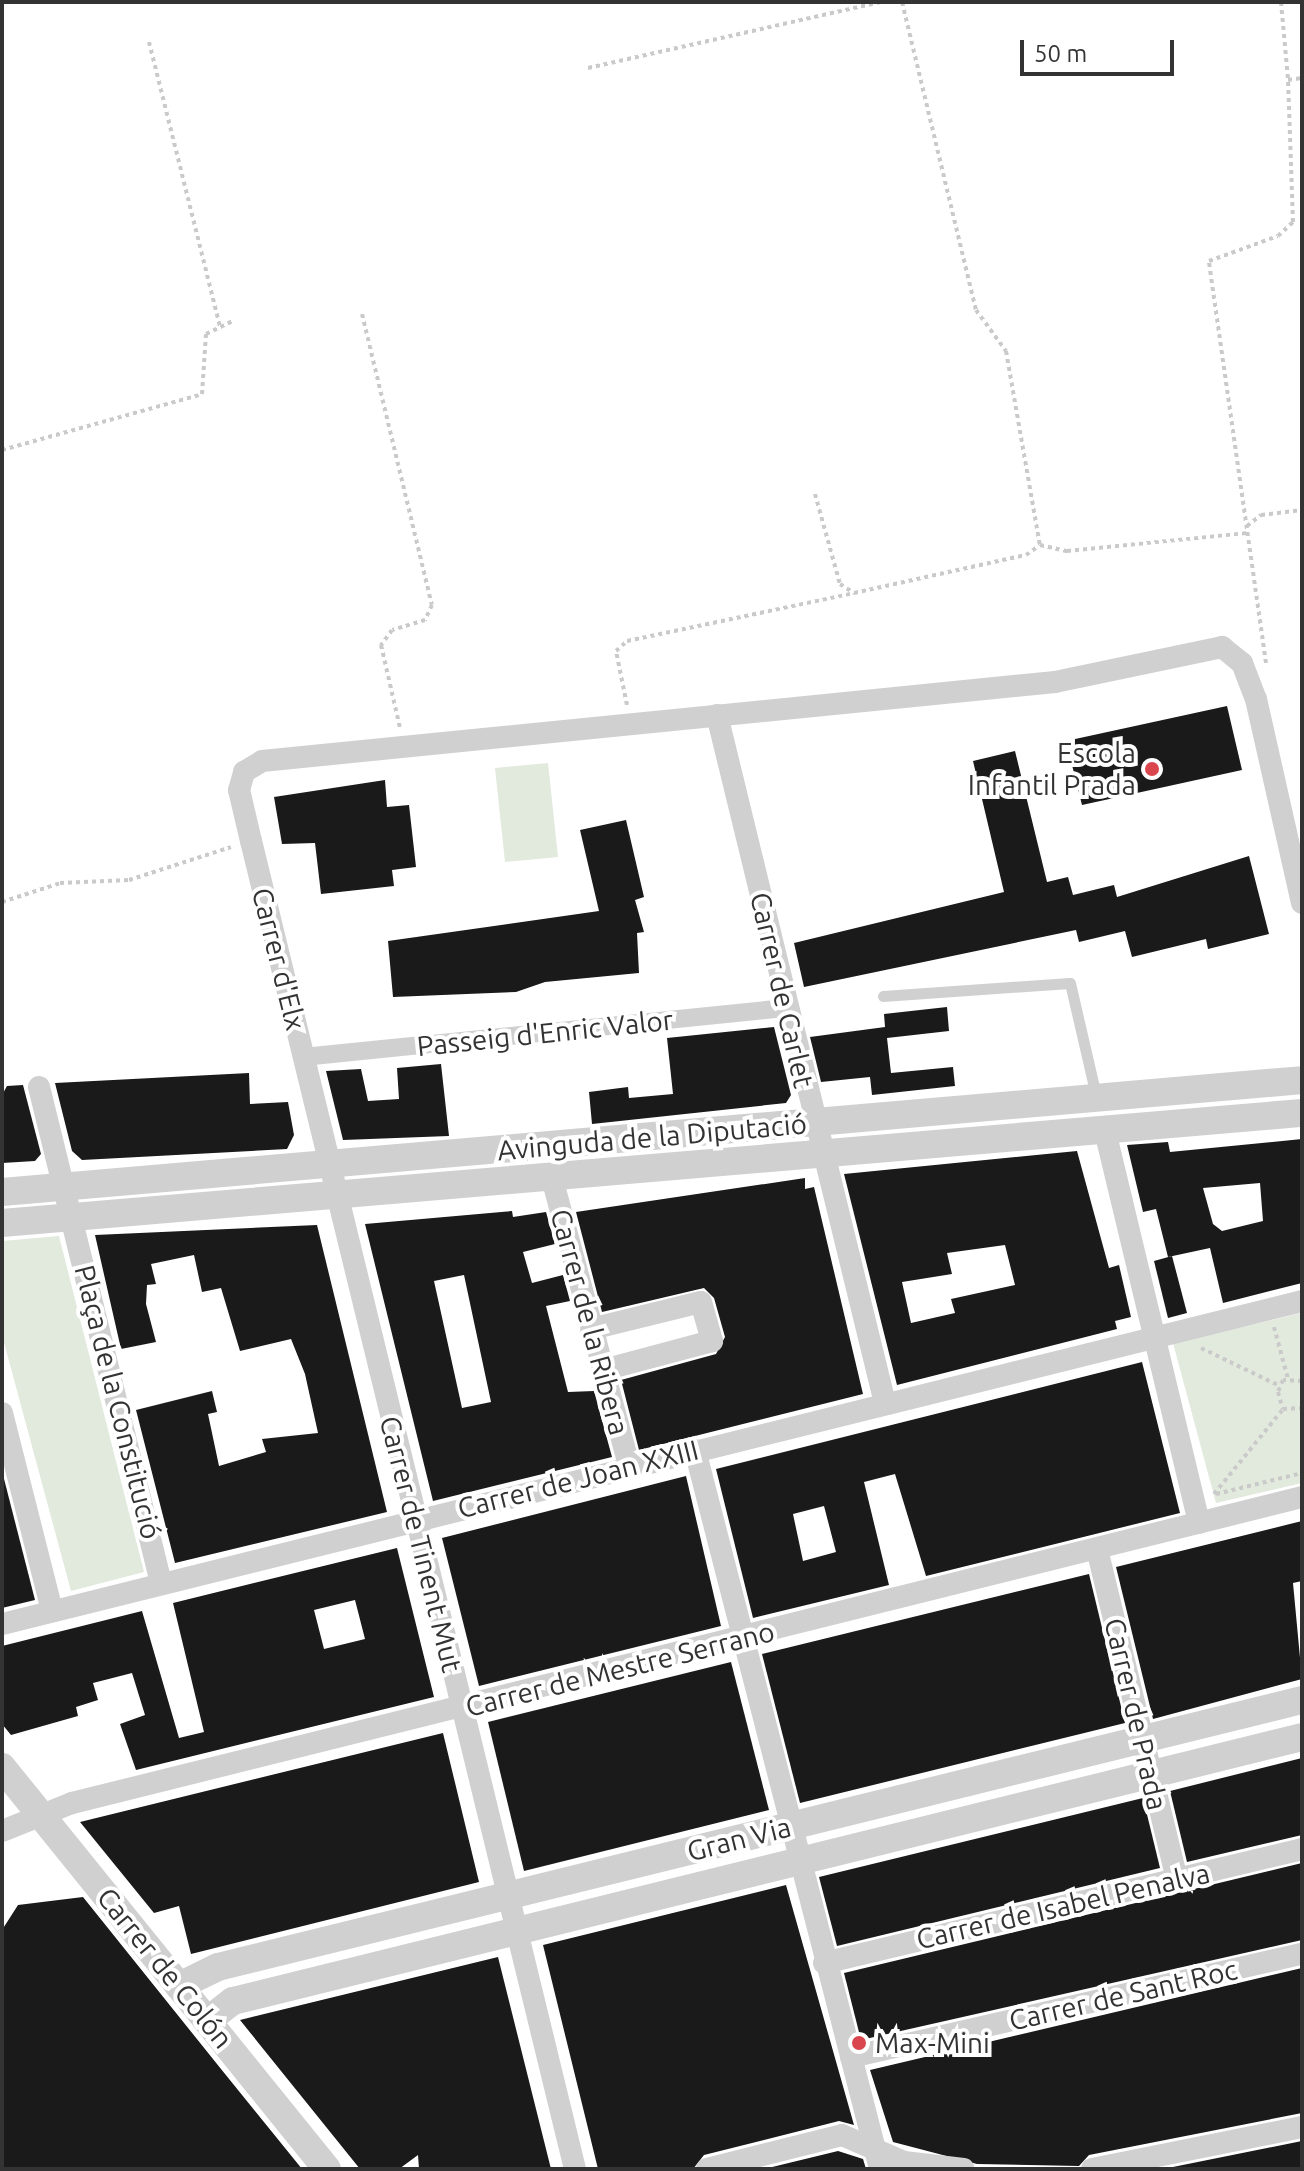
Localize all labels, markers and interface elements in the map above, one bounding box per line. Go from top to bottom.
scale bar [1024,24,1178,74]
text: 50 m [1034,40,1087,67]
place label: Escola Infantil Prada [968,736,1136,802]
marker: Escola Infantil Prada [1143,760,1161,778]
street label: Carrer d'Elx [245,884,313,1034]
street label: Carrer de Carlet [743,889,821,1091]
street label: Passeig d'Enric Valor [415,1003,675,1063]
street label: Avinguda de la Diputació [496,1107,808,1167]
street label: Carrer de la Ribera [544,1205,636,1439]
street label: Plaça de la Constitució [68,1261,168,1543]
street label: Carrer de Tinent Mut [373,1413,469,1675]
street label: Carrer de Joan XXIII [454,1433,702,1525]
street label: Carrer de Mestre Serrano [462,1614,778,1724]
street label: Carrer de Prada [1098,1615,1174,1813]
street label: Gran Via [684,1810,794,1868]
street label: Carrer de Isabel Penalva [913,1856,1213,1956]
street label: Carrer de Colón [90,1881,240,2055]
street label: Carrer de Sant Roc [1006,1952,1240,2038]
place label: Max-Mini [875,2026,990,2060]
marker: Max-Mini [850,2034,868,2052]

